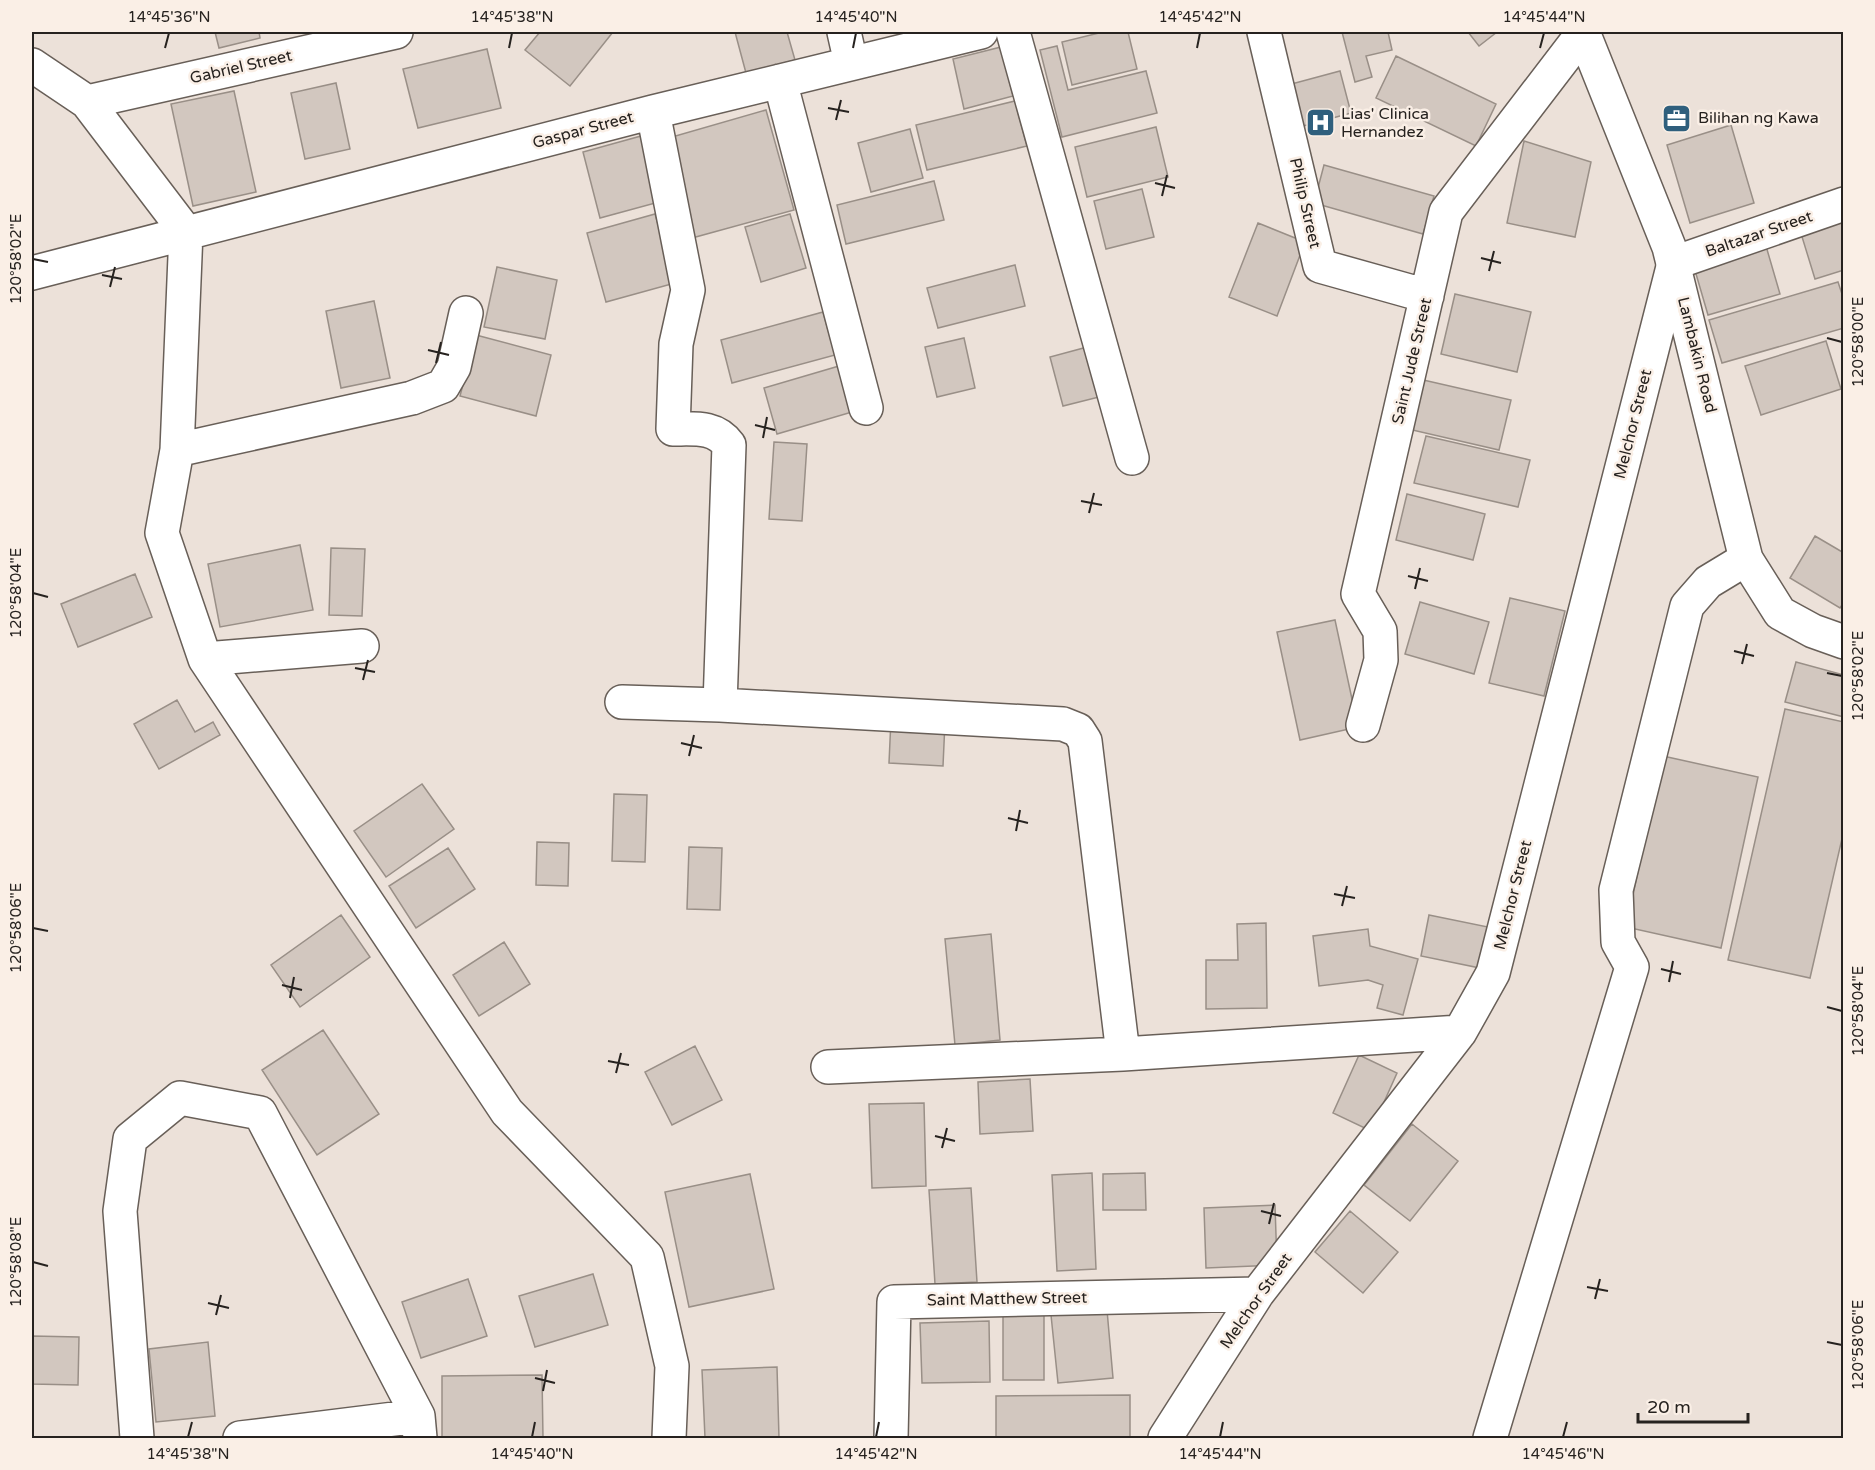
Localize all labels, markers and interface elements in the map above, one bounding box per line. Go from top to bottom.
text: 14°45'36"N [127,8,211,26]
text: 14°45'38"N [470,8,554,26]
text: 14°45'40"N [814,8,898,26]
text: 14°45'42"N [1158,8,1242,26]
text: 14°45'44"N [1502,8,1586,26]
street label: Gabriel Street [188,46,294,88]
office icon: Bilihan ng Kawa [1661,102,1693,134]
place label: Lias' Clinica Hernandez [1341,104,1429,142]
street label: Gaspar Street [530,107,636,153]
hospital icon: Lias' Clinica Hernandez [1304,107,1336,139]
place label: Bilihan ng Kawa [1698,108,1819,128]
street label: Philip Street [1285,156,1325,250]
street label: Baltazar Street [1703,206,1815,262]
text: 120°58'02"E [7,214,25,304]
street label: Lambakin Road [1673,295,1721,415]
street label: Saint Jude Street [1388,296,1436,426]
text: 120°58'00"E [1849,297,1867,387]
street label: Melchor Street [1610,367,1656,481]
text: 120°58'04"E [7,548,25,638]
text: 120°58'02"E [1849,631,1867,721]
street label: Melchor Street [1490,838,1536,952]
text: 120°58'06"E [7,883,25,973]
text: 120°58'04"E [1849,966,1867,1056]
text: 120°58'08"E [7,1217,25,1307]
street label: Melchor Street [1216,1249,1296,1353]
street label: Saint Matthew Street [927,1288,1087,1310]
text: 120°58'06"E [1849,1300,1867,1390]
scale bar [1638,1386,1748,1424]
text: 20 m [1647,1396,1691,1418]
text: 14°45'38"N [146,1445,230,1463]
text: 14°45'40"N [490,1445,574,1463]
text: 14°45'42"N [834,1445,918,1463]
text: 14°45'44"N [1178,1445,1262,1463]
text: 14°45'46"N [1521,1445,1605,1463]

